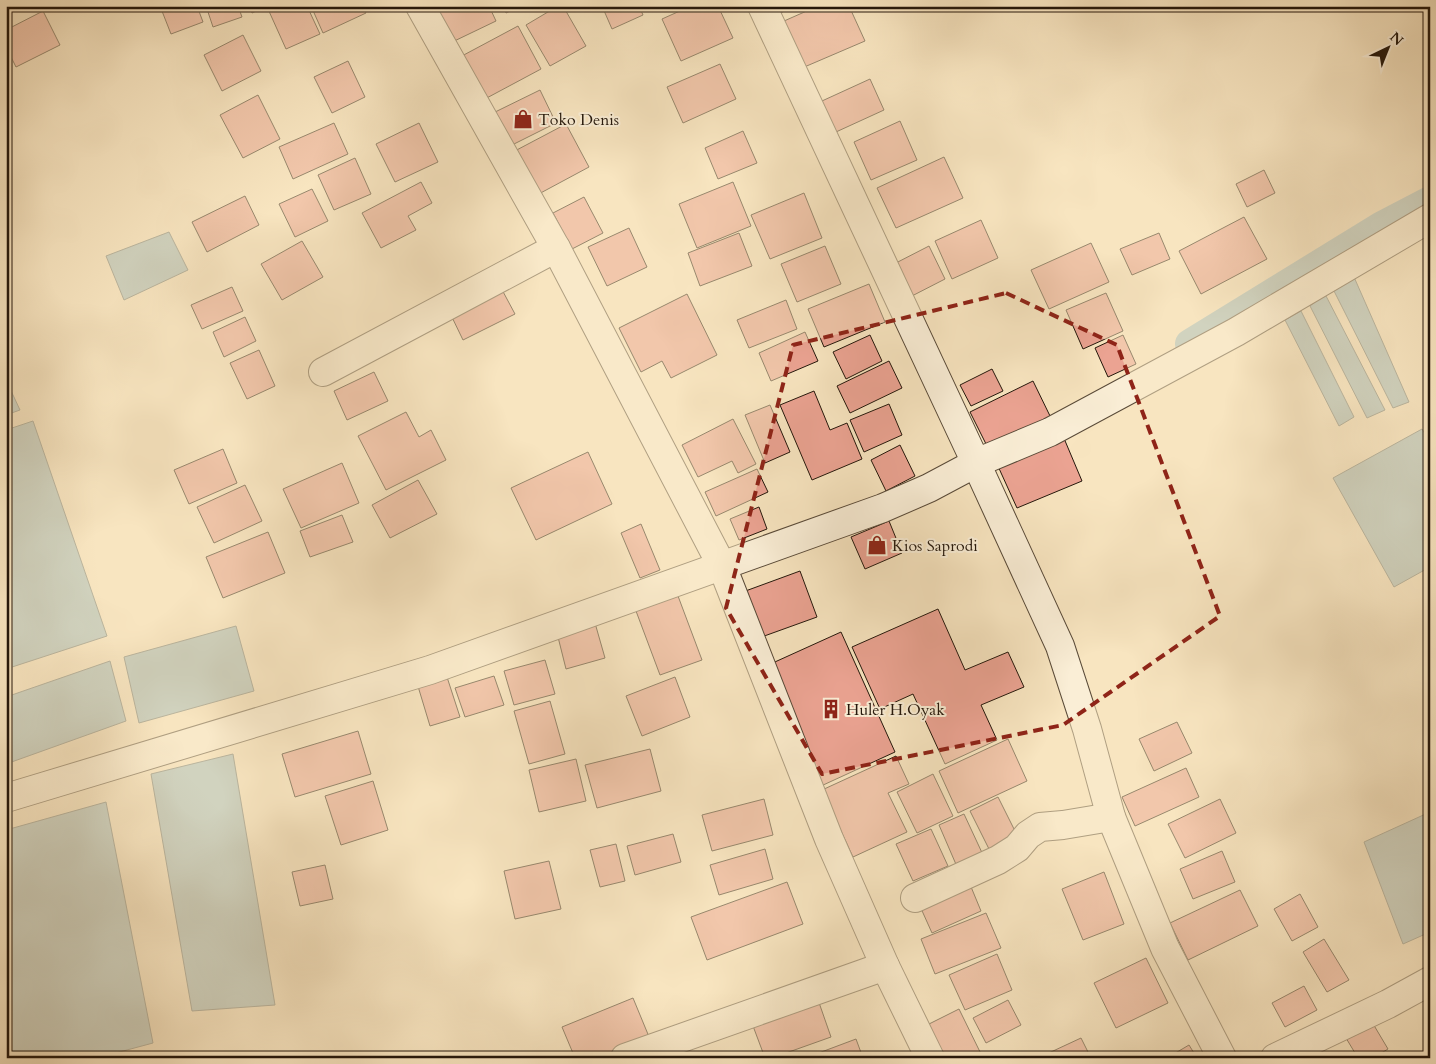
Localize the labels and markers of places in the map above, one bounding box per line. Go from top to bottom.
shop icon: Toko Denis [512,108,534,130]
place label: Toko Denis [538,109,619,131]
shop icon: Kios Saprodi [866,534,888,556]
place label: Kios Saprodi [892,535,978,557]
building icon: Huler H.Oyak [820,698,842,720]
place label: Huler H.Oyak [846,699,945,721]

